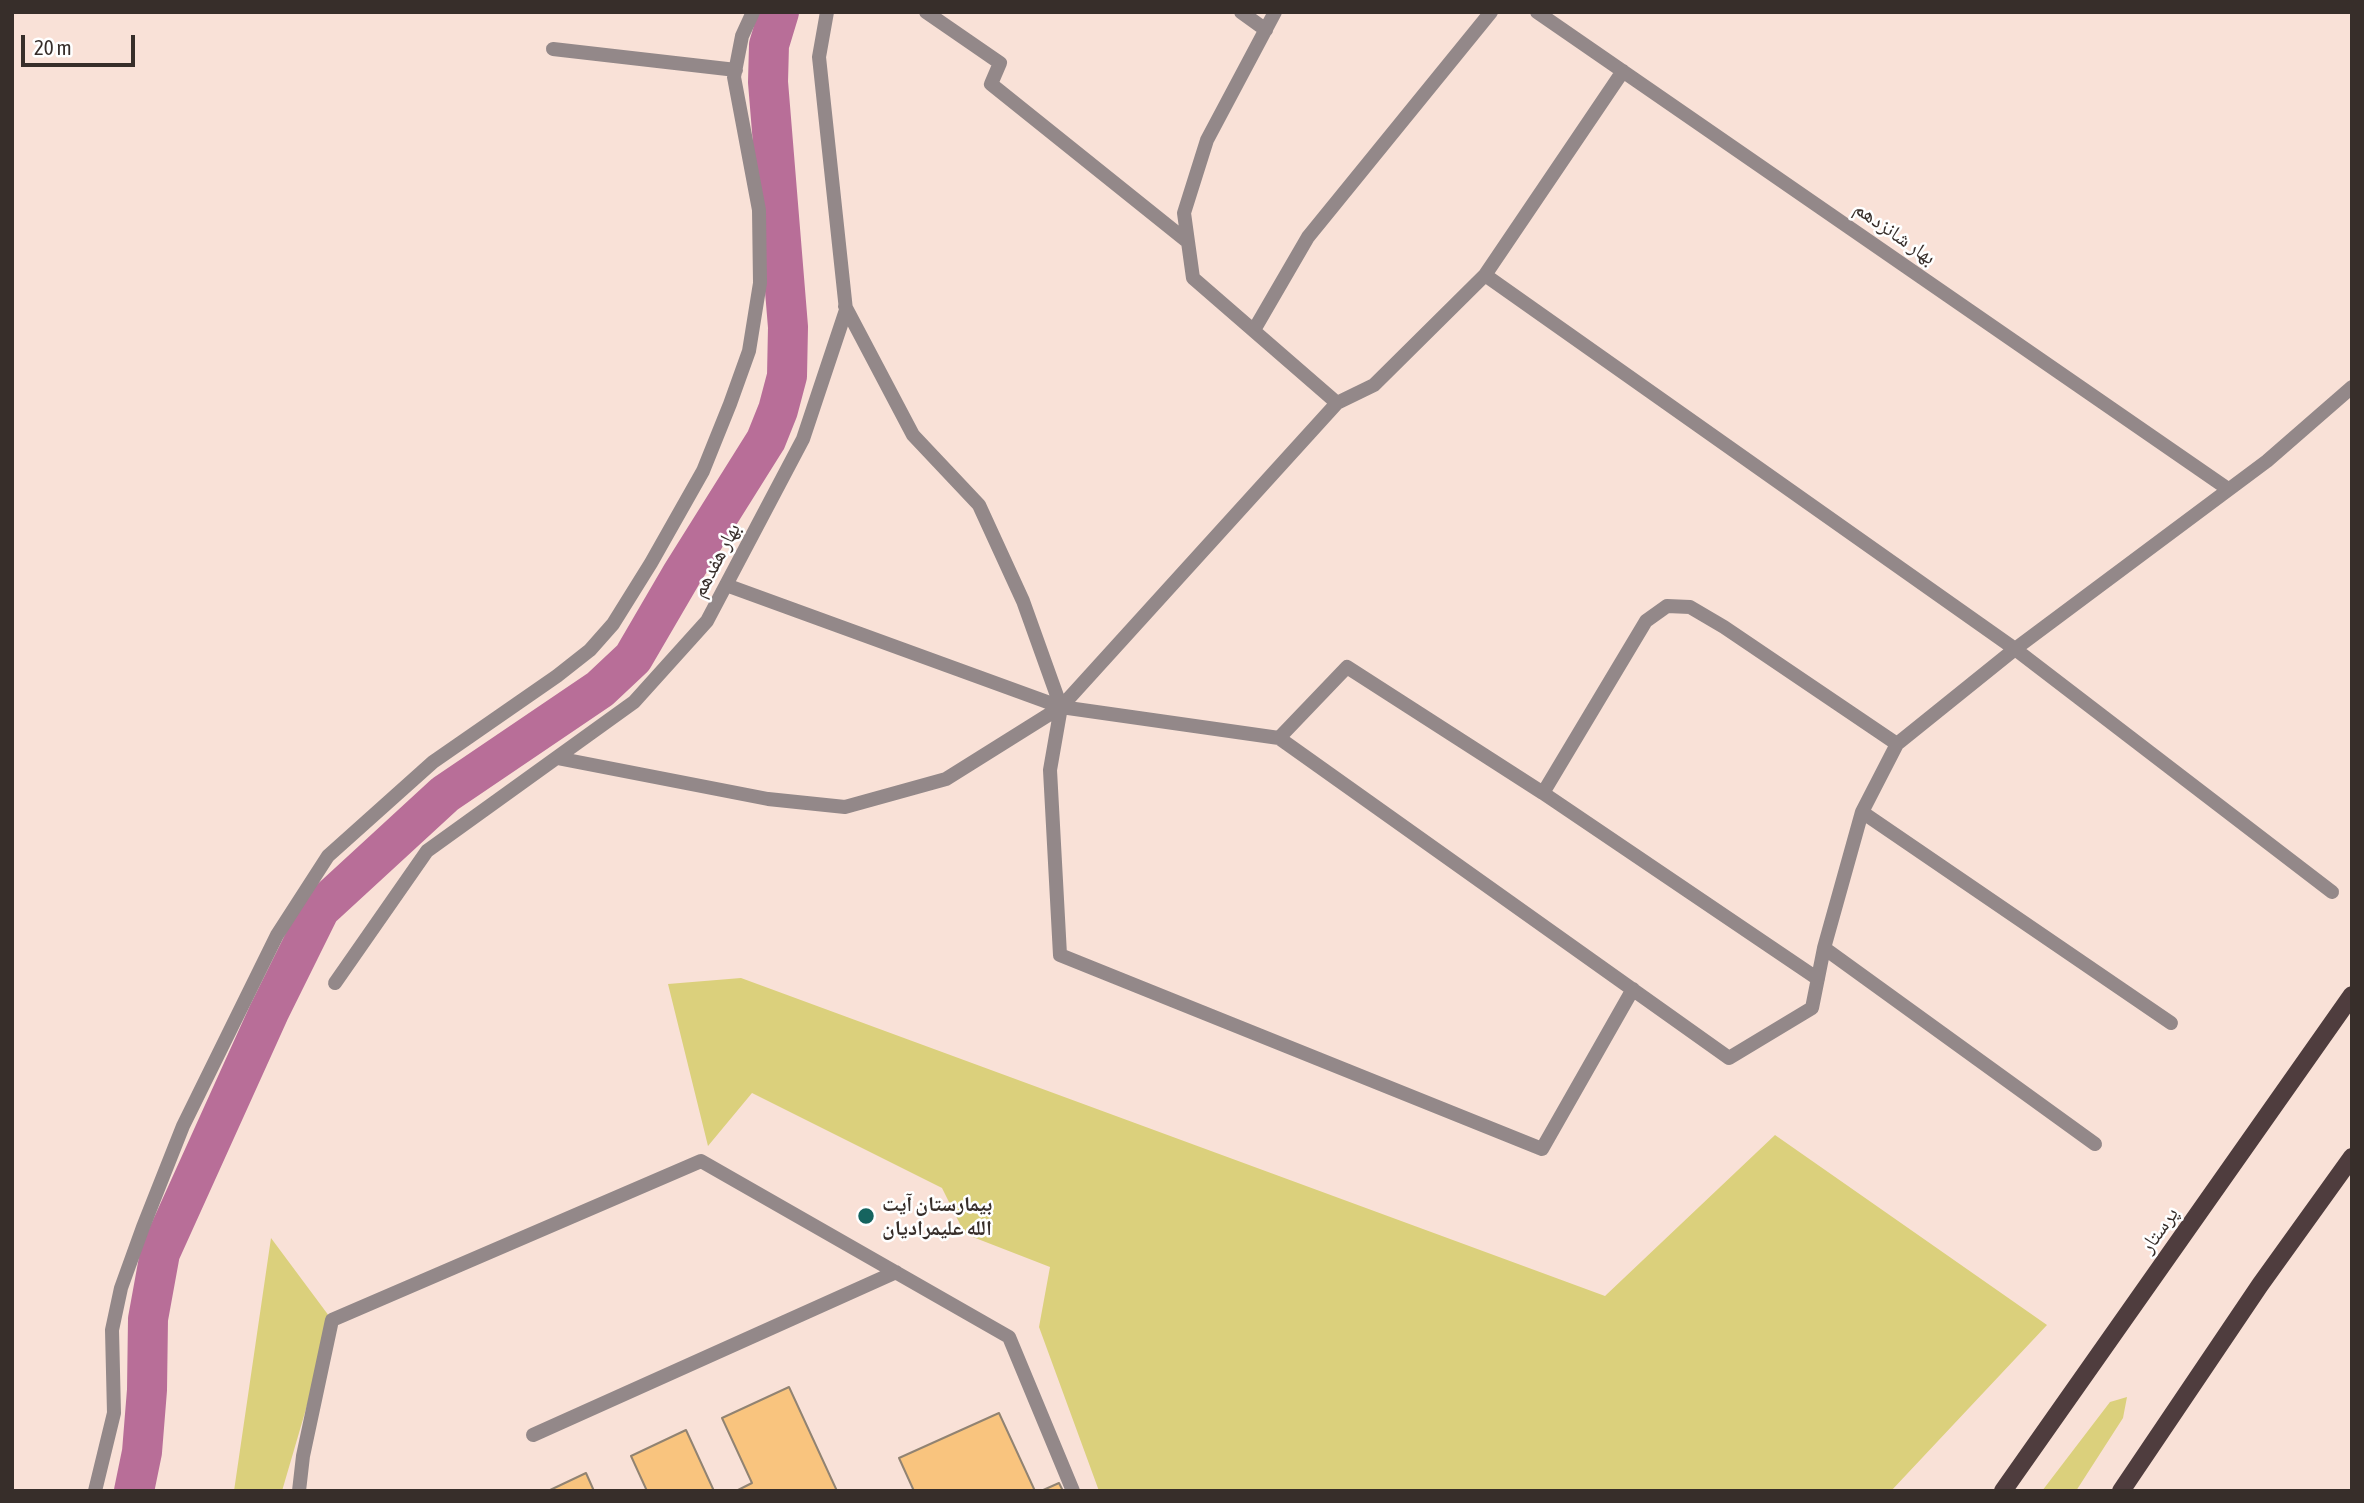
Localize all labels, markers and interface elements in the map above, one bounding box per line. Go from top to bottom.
scale bar [24,21,138,65]
text: 20 m [34,35,72,59]
street label: بهار شانزدهم [1849,196,1941,270]
street label: بهار هفدهم [686,519,746,601]
place label: بیمارستان آیت الله علیمرادیان [882,1191,992,1241]
street label: پرستار [2134,1202,2184,1258]
marker: بیمارستان آیت الله علیمرادیان [856,1206,876,1226]

